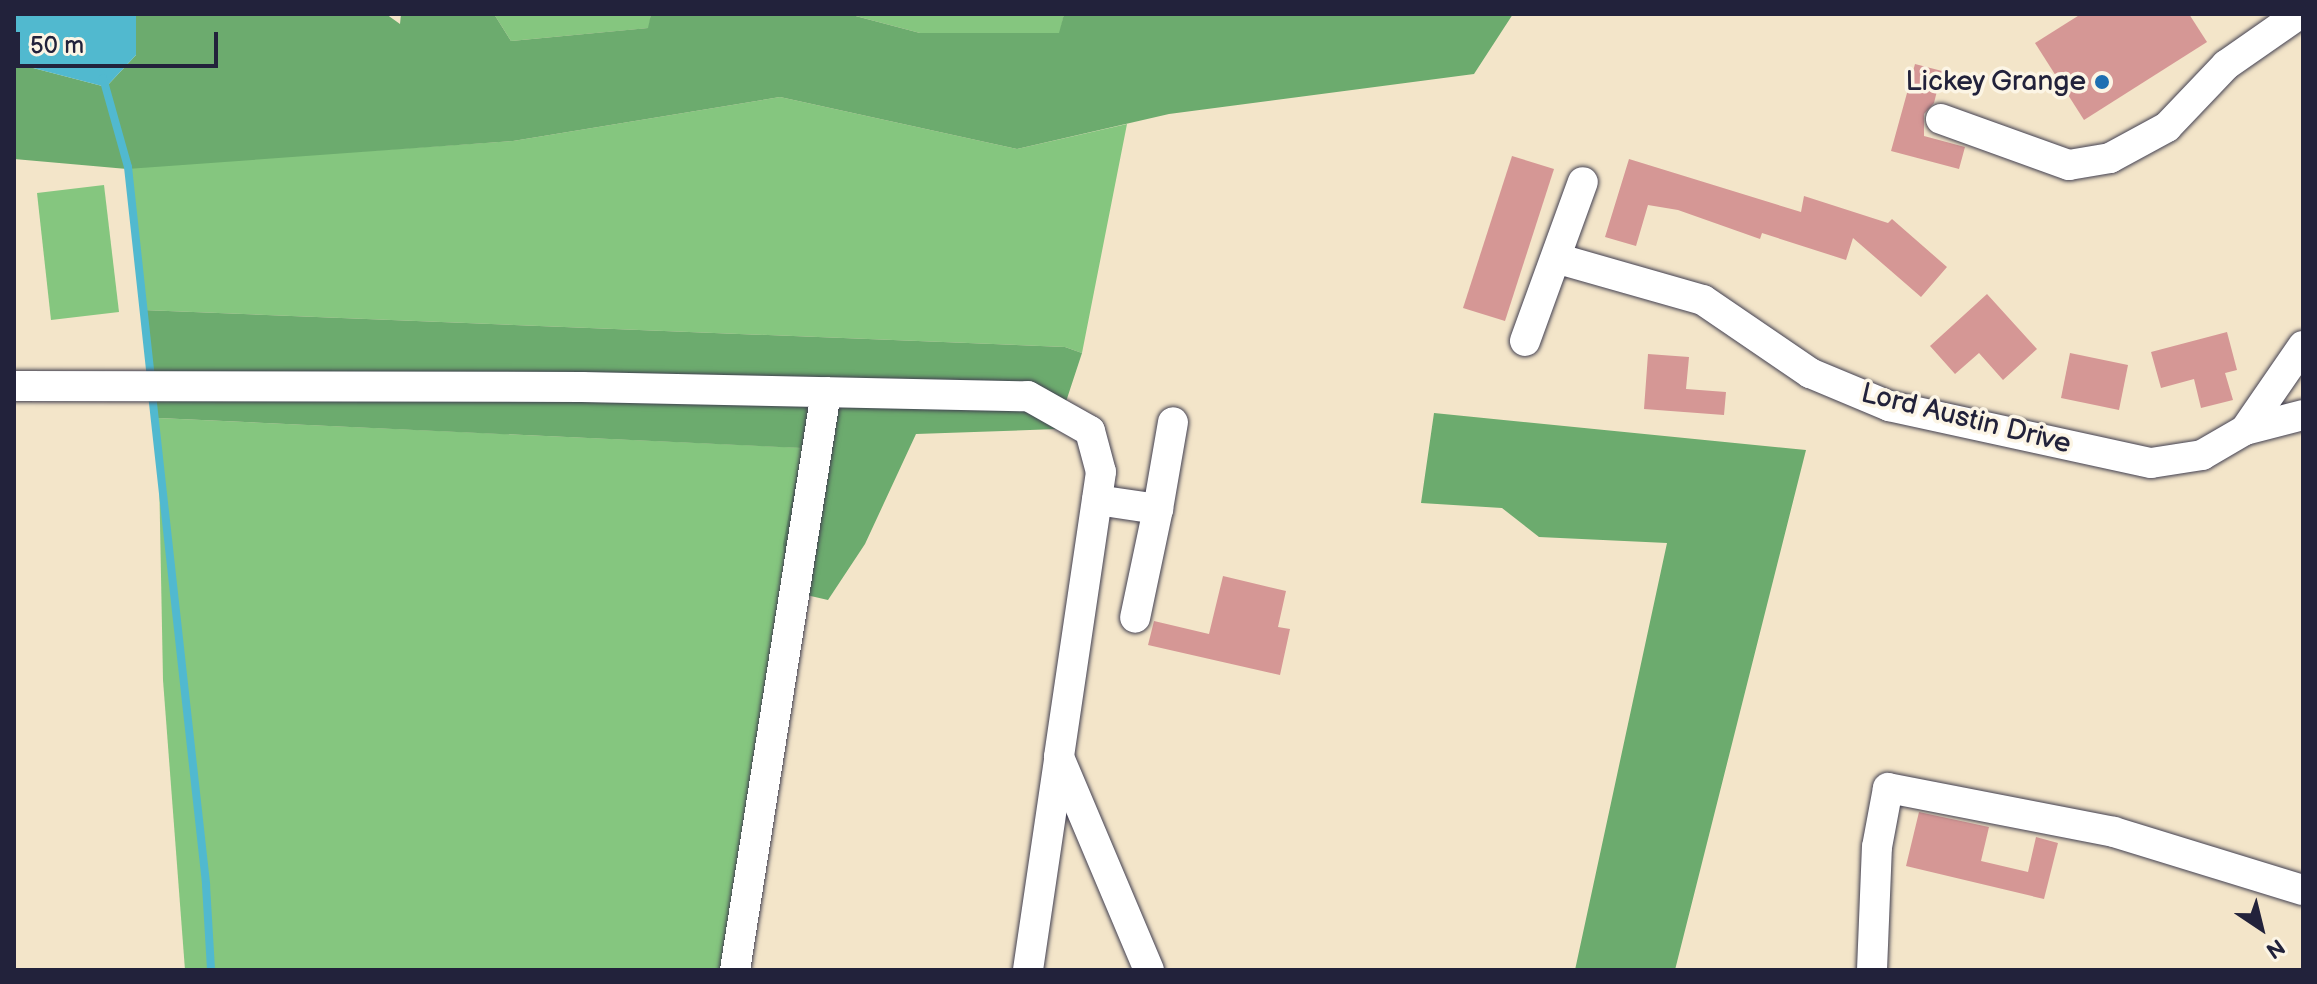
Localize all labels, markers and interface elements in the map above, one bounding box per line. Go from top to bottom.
scale bar [20,16,222,66]
text: 50 m [30,31,84,60]
place label: Lickey Grange [1904,65,2086,99]
marker: Lickey Grange [2093,73,2111,91]
street label: Lord Austin Drive [1858,377,2074,461]
north arrow [2221,888,2301,968]
text: N [2261,932,2290,964]

